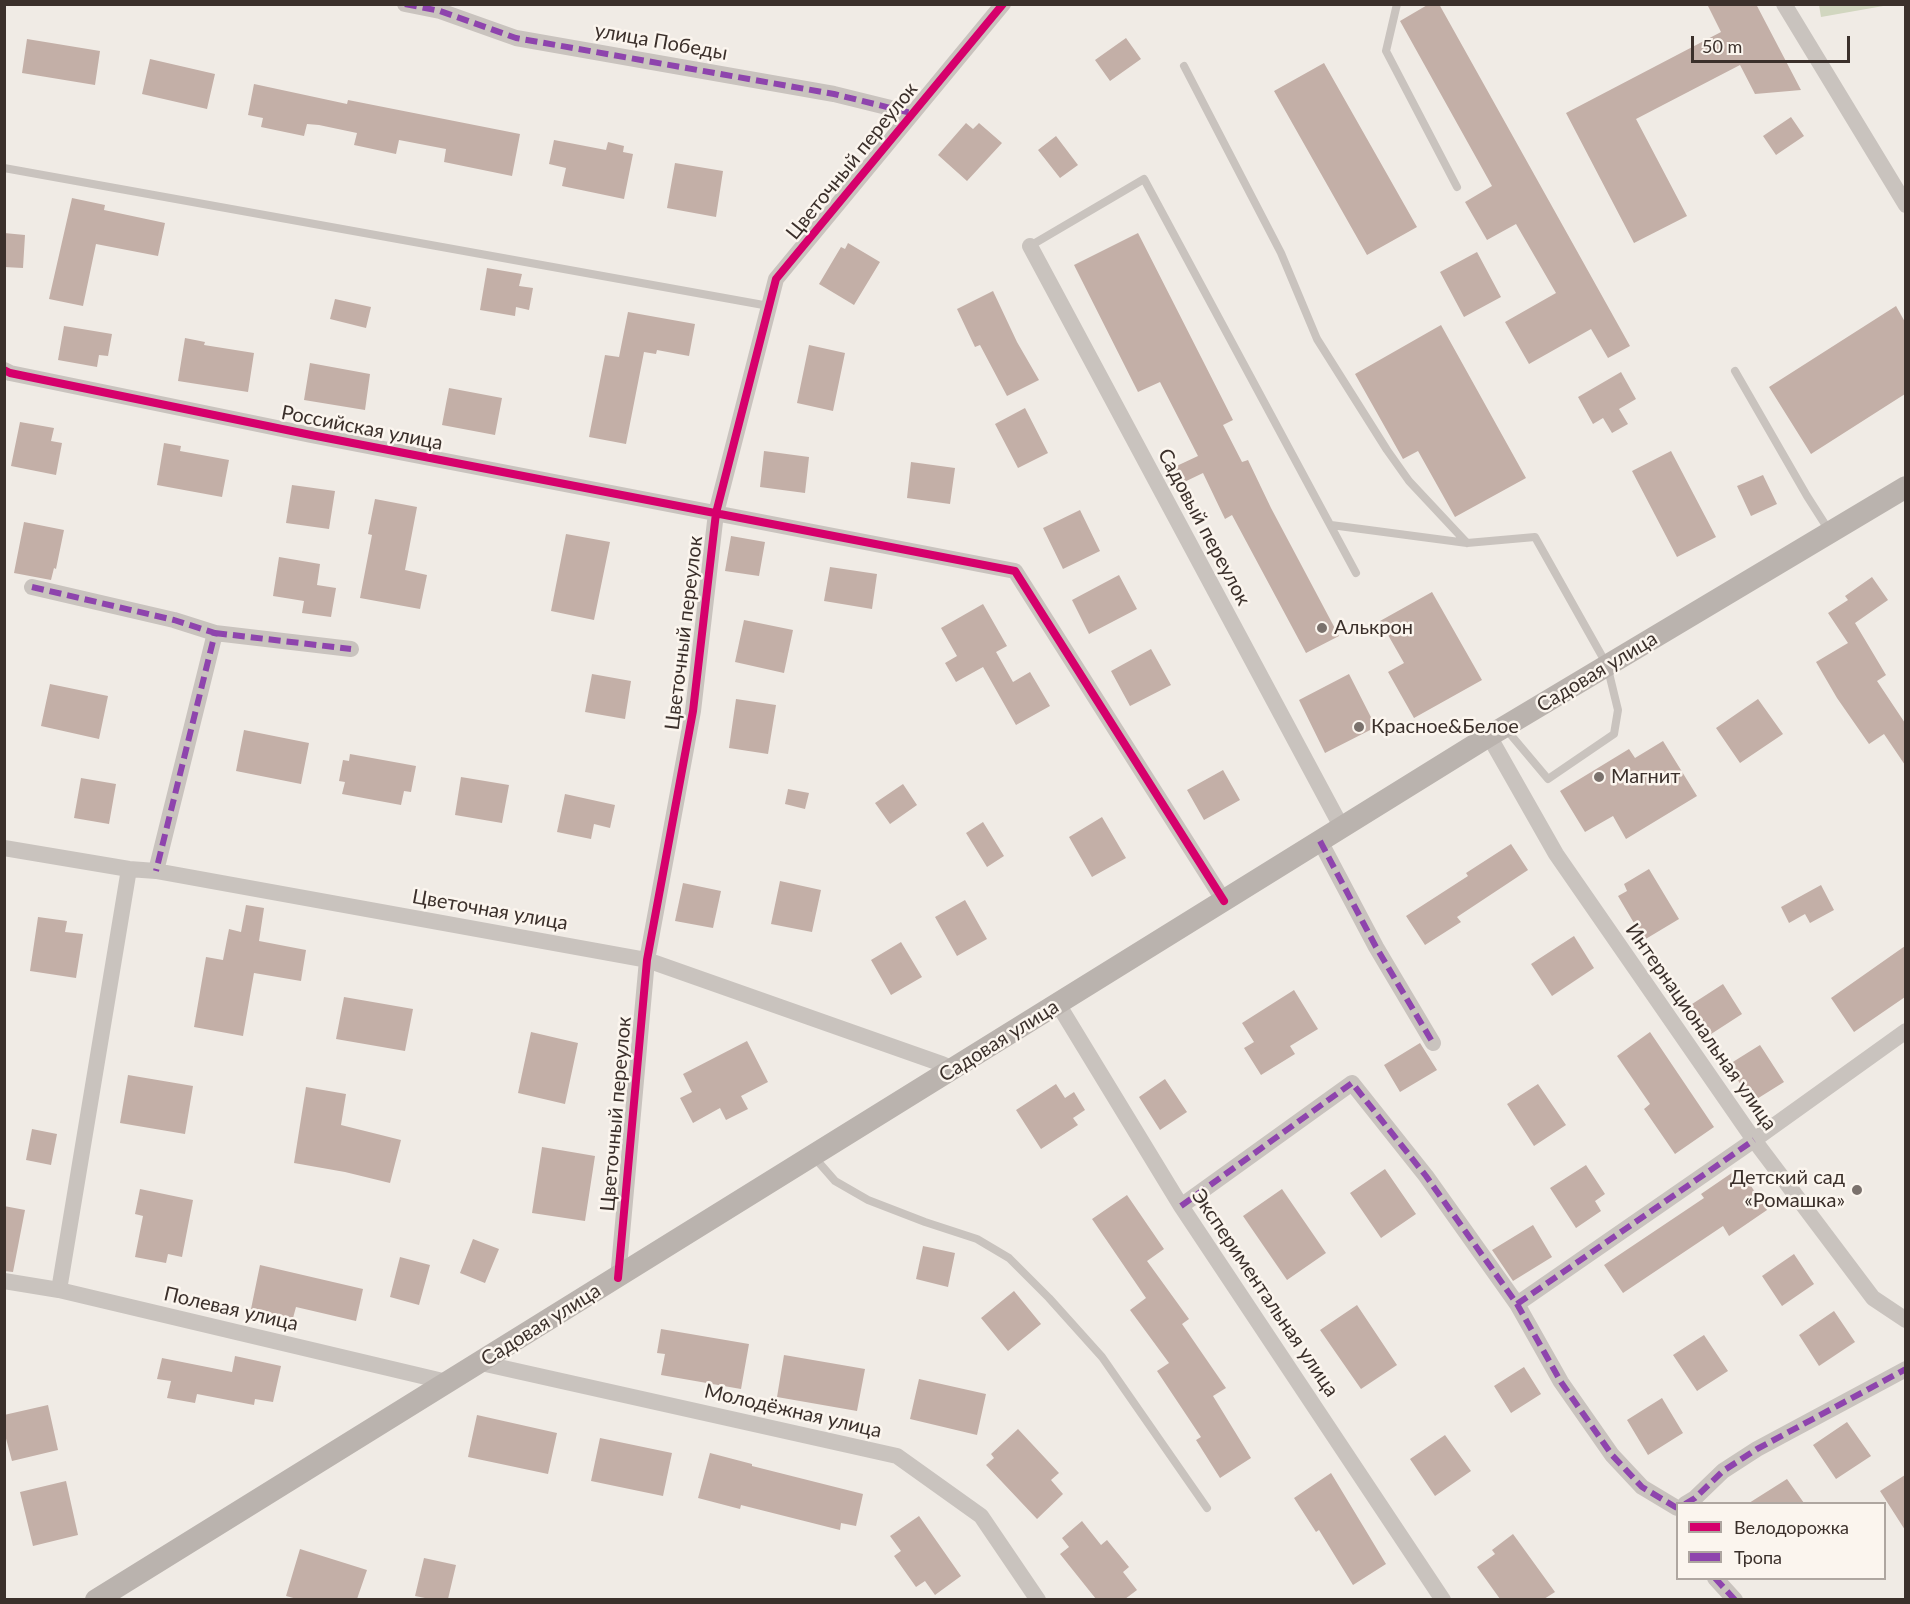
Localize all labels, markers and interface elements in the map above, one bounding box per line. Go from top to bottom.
street label: улица Победы [593,19,729,65]
scale bar [1694,24,1853,62]
text: 50 m [1702,35,1742,57]
street label: Цветочный переулок [781,77,923,245]
street label: Российская улица [279,401,445,455]
street label: Садовый переулок [1153,445,1255,609]
street label: Цветочный переулок [660,535,708,731]
place label: Алькрон [1334,616,1413,640]
marker: Алькрон [1315,621,1329,635]
street label: Садовая улица [1532,627,1662,717]
place label: Красное&Белое [1371,715,1519,739]
marker: Красное&Белое [1352,720,1366,734]
place label: Магнит [1611,765,1680,789]
marker: Магнит [1592,770,1606,784]
street label: Цветочная улица [410,884,570,936]
street label: Интернациональная улица [1620,919,1782,1135]
street label: Садовая улица [935,995,1063,1087]
street label: Цветочный переулок [596,1016,636,1212]
place label: Детский сад «Ромашка» [1730,1166,1845,1213]
marker: Детский сад «Ромашка» [1850,1183,1864,1197]
street label: Экспериментальная улица [1186,1185,1344,1401]
street label: Садовая улица [477,1279,605,1371]
street label: Полевая улица [161,1282,301,1336]
street label: Молодёжная улица [702,1379,884,1443]
legend [1676,1502,1886,1580]
text: Велодорожка [1734,1516,1849,1538]
text: Тропа [1734,1546,1782,1568]

